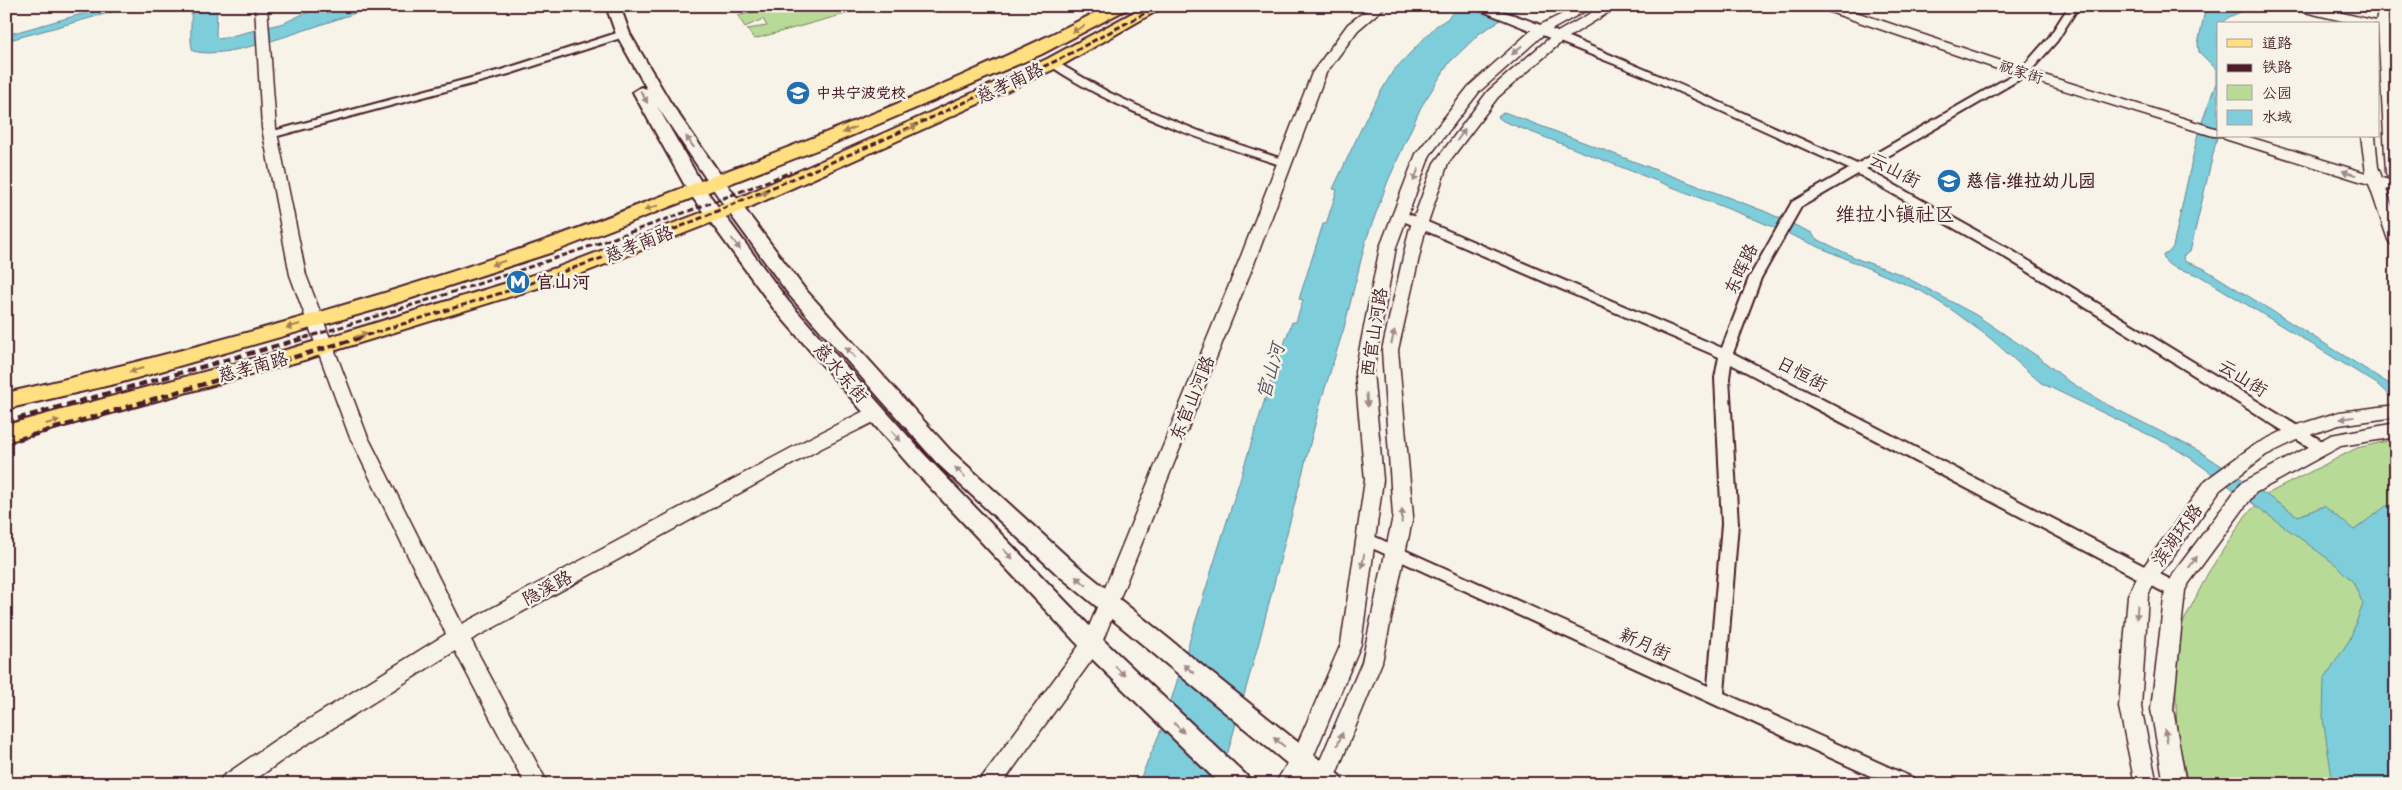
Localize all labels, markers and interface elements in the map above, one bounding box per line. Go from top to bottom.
legend [2217,22,2380,138]
one-way arrow [1070,25,1085,33]
text: 道路 [2262,33,2292,55]
one-way arrow [1511,45,1524,56]
street label: 祝家街 [1996,56,2045,90]
text: 铁路 [2262,57,2292,79]
street label: 慈孝南路 [973,58,1049,112]
school or university icon: 中共宁波党校 [785,80,811,106]
place label: 中共宁波党校 [816,83,906,105]
text: 公园 [2262,83,2292,105]
one-way arrow [640,90,648,105]
text: 水域 [2262,107,2292,129]
one-way arrow [904,124,918,132]
one-way arrow [842,127,856,135]
one-way arrow [1456,128,1466,142]
one-way arrow [685,136,695,149]
street label: 云山街 [1864,148,1924,196]
one-way arrow [1411,168,1419,182]
school or university icon: 慈信·维拉幼儿园 [1936,168,1962,194]
one-way arrow [2341,168,2356,176]
place label: 慈信·维拉幼儿园 [1966,170,2096,196]
one-way arrow [755,190,769,198]
district label: 维拉小镇社区 [1835,202,1955,231]
one-way arrow [643,204,658,212]
street label: 慈孝南路 [601,221,678,271]
one-way arrow [730,237,741,250]
street label: 东晖路 [1720,240,1766,300]
one-way arrow [490,259,505,267]
metro station icon: 官山河 [505,269,531,295]
place label: 官山河 [536,271,590,297]
street label: 西官山河路 [1356,286,1396,379]
one-way arrow [285,323,300,331]
one-way arrow [1389,329,1397,344]
one-way arrow [354,330,369,338]
water label: 官山河 [1252,338,1294,403]
street label: 慈水东街 [806,339,873,410]
one-way arrow [845,346,856,359]
street label: 慈孝南路 [215,347,292,391]
street label: 东官山河路 [1165,352,1223,445]
street label: 日恒街 [1771,352,1831,400]
street label: 云山街 [2212,354,2272,405]
one-way arrow [129,367,144,375]
one-way arrow [1363,392,1371,408]
one-way arrow [2339,414,2355,422]
one-way arrow [46,418,61,426]
one-way arrow [890,430,901,443]
one-way arrow [955,466,967,478]
street label: 滨湖环路 [2147,499,2210,573]
one-way arrow [1399,507,1407,523]
one-way arrow [1002,548,1014,560]
one-way arrow [1359,554,1367,570]
one-way arrow [2188,555,2198,569]
street label: 隐溪路 [518,566,578,614]
one-way arrow [1075,575,1088,586]
one-way arrow [2133,604,2141,620]
street label: 新月街 [1614,623,1674,669]
one-way arrow [1183,664,1195,675]
one-way arrow [1114,665,1126,677]
one-way arrow [1172,722,1184,734]
one-way arrow [2162,727,2170,743]
one-way arrow [1337,732,1345,746]
one-way arrow [1273,737,1286,748]

